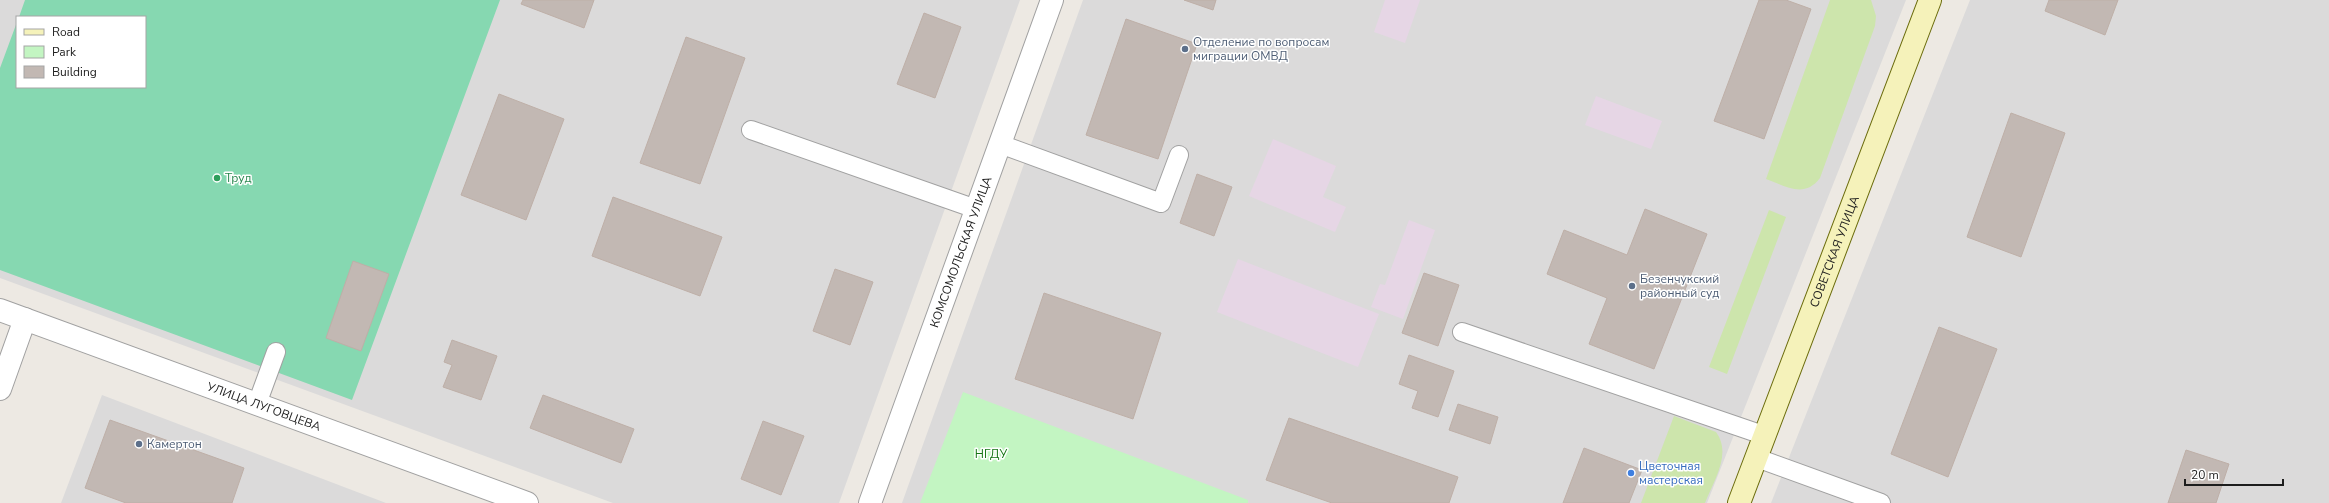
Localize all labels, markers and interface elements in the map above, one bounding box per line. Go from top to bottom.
legend [16,16,146,88]
text: Road [52,24,80,40]
place label: Отделение по вопросам миграции ОМВД [1193,34,1329,64]
text: Park [52,44,77,60]
marker: Отделение по вопросам миграции ОМВД [1180,44,1190,54]
text: Building [52,64,97,80]
place label: Труд [225,170,252,186]
marker: Труд [212,173,222,183]
street label: КОМСОМОЛЬСКАЯ УЛИЦА [926,174,996,330]
street label: СОВЕТСКАЯ УЛИЦА [1806,193,1863,310]
place label: Безенчукский районный суд [1640,271,1719,301]
marker: Безенчукский районный суд [1627,281,1637,291]
street label: УЛИЦА ЛУГОВЦЕВА [204,378,323,435]
place label: Камертон [147,436,202,452]
marker: Камертон [134,439,144,449]
park label: НГДУ [975,446,1007,462]
place label: Цветочная мастерская [1639,458,1703,488]
scale bar [2185,461,2283,487]
text: 20 m [2191,467,2219,483]
marker: Цветочная мастерская [1626,468,1636,478]

